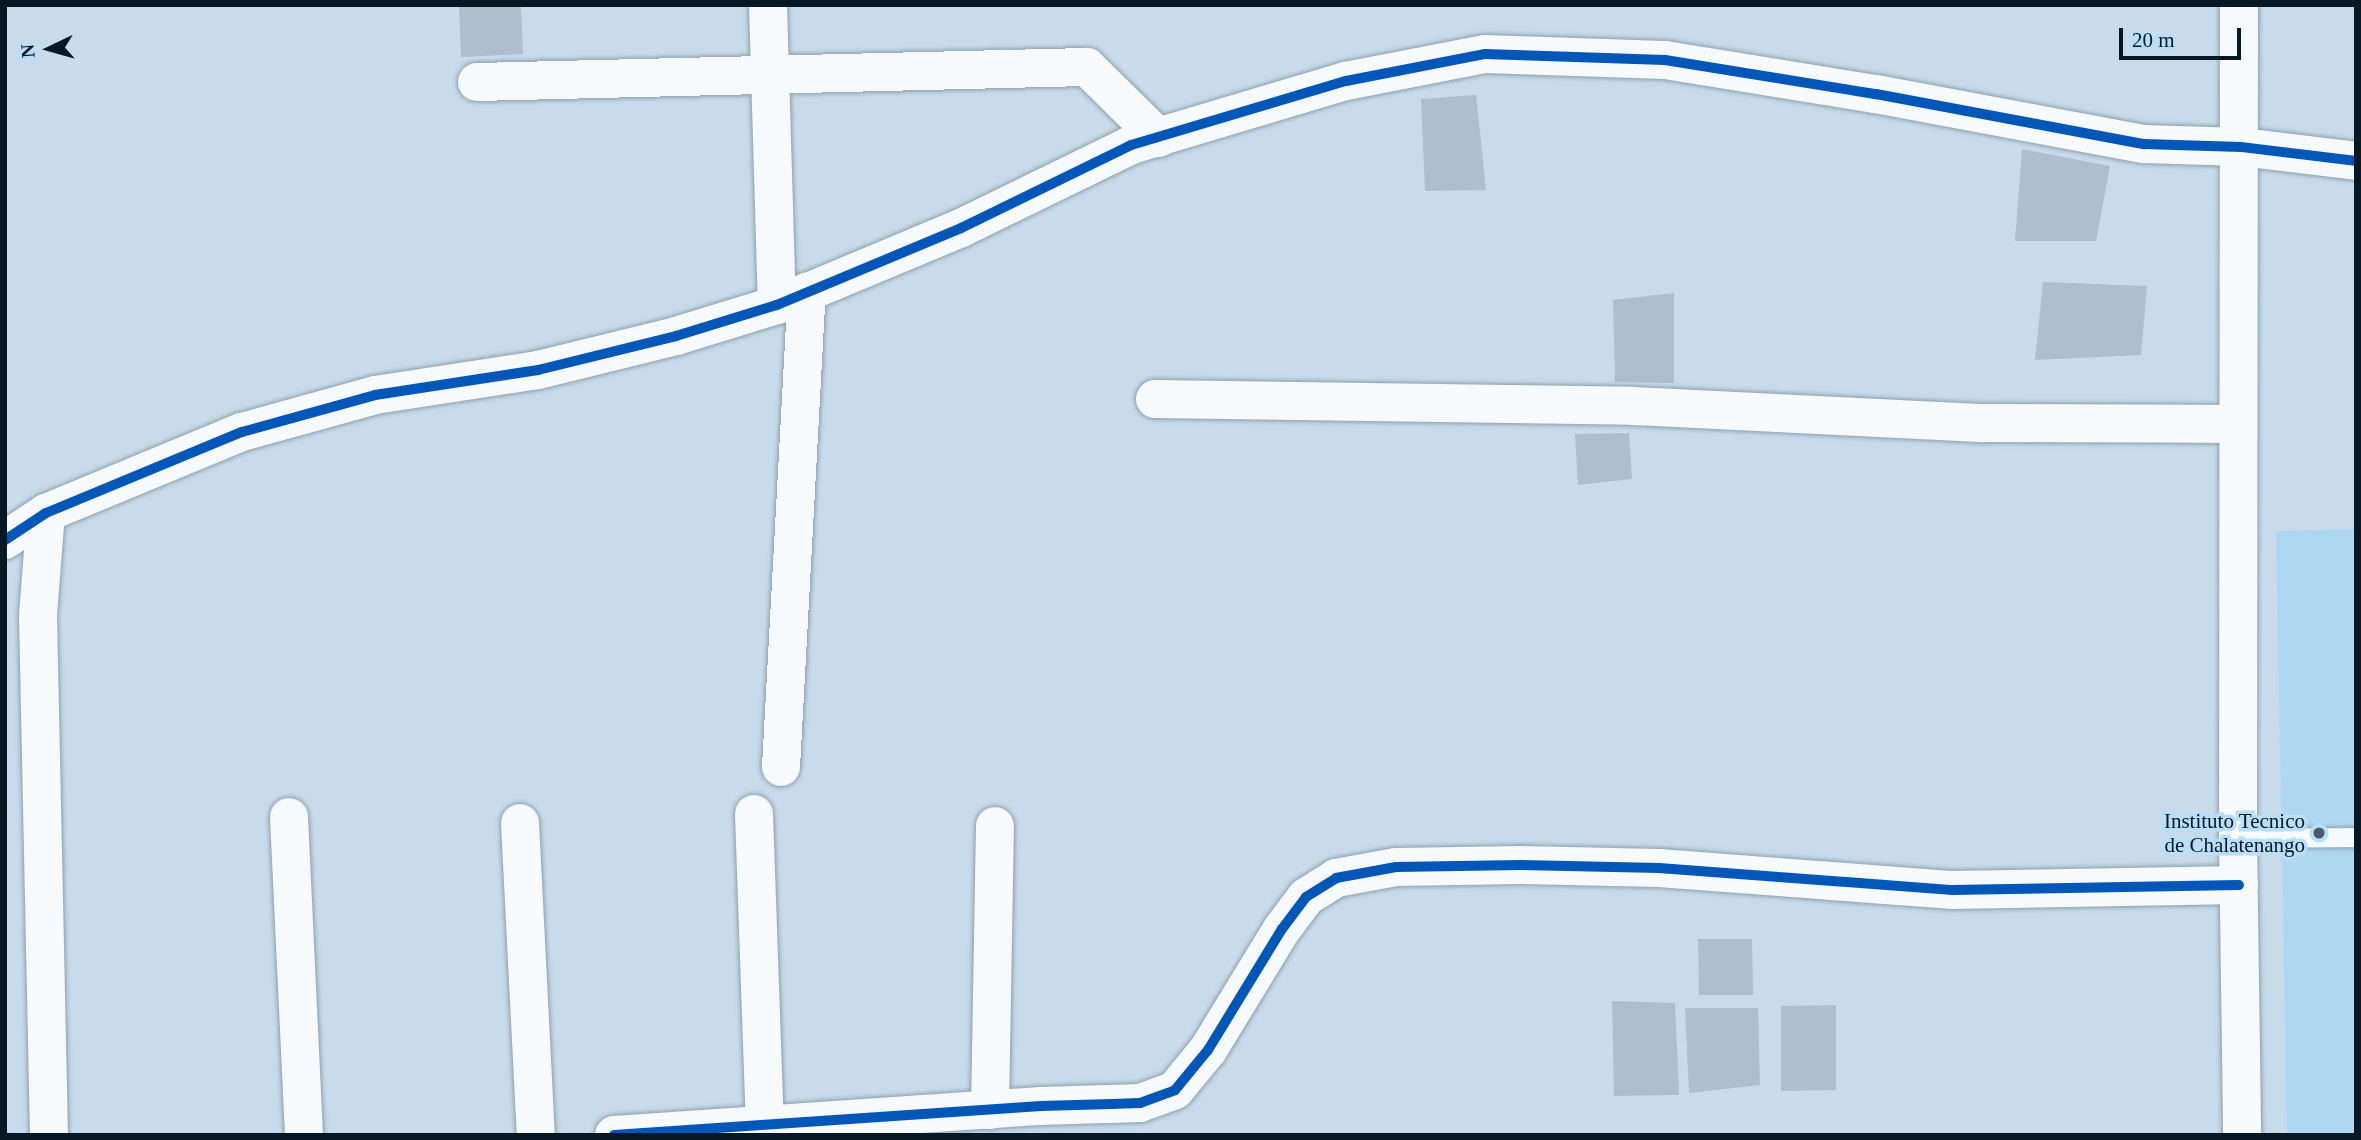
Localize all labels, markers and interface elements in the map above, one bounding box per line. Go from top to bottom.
north arrow [14,14,84,84]
scale bar [2123,14,2246,58]
text: 20 m [2132,28,2175,52]
text: N [17,43,39,59]
place label: Instituto Tecnico de Chalatenango [2164,808,2305,858]
marker: Instituto Tecnico de Chalatenango [2311,825,2327,841]

